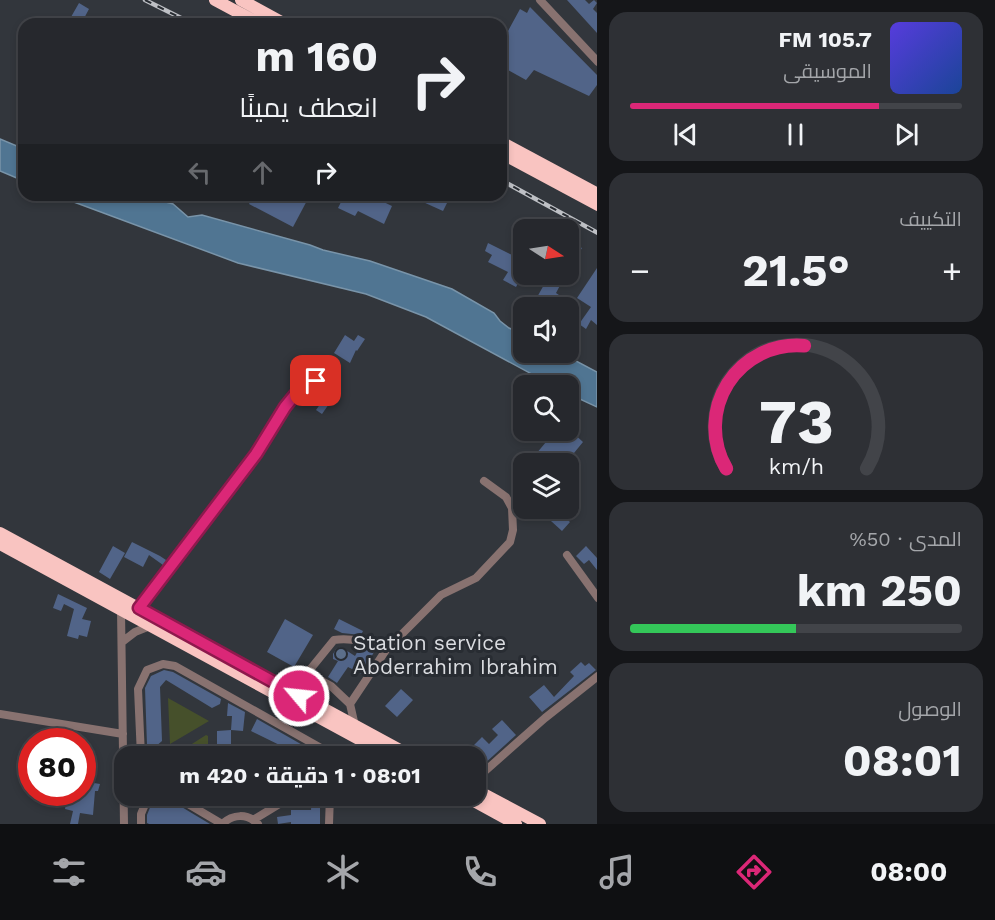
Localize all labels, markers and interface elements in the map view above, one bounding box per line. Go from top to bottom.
text: 105.7 FM [779,27,872,52]
text: 160 m [255,32,378,81]
icon: right [399,42,477,120]
text: الموسيقى [783,59,872,83]
text: انعطف يمينًا [239,92,378,124]
icon: previous [669,118,702,151]
icon: pause [779,118,812,151]
icon: next [890,118,923,151]
icon: left [183,156,216,189]
icon: ahead [246,156,279,189]
icon: right [309,156,342,189]
text: التكييف [899,207,962,231]
north arrow [513,219,579,285]
map controls [513,219,579,519]
text: 21.5° [742,244,850,297]
text: − [630,251,650,290]
text: + [942,251,962,290]
button: sound [513,297,579,363]
pin [290,355,341,406]
icon: arrive [299,364,332,397]
button: search [513,375,579,441]
text: 73 [759,385,833,458]
button: layers [513,453,579,519]
text: km/h [768,454,824,479]
text: المدى · 50% [850,527,962,551]
text: 250 km [797,564,962,617]
place label: Station service Abderrahim Ibrahim [353,630,558,679]
marker: Station service Abderrahim Ibrahim [334,647,348,661]
position arrow [267,664,331,728]
text: الوصول [898,697,962,721]
speed limit sign: 80 [18,728,96,806]
text: 08:01 [843,734,962,787]
text: 08:01 · 1 دقيقة · 420 m [179,763,421,788]
icon: filters [48,851,90,893]
icon: car [185,851,227,893]
icon: climate [322,851,364,893]
icon: phone [459,851,501,893]
icon: music [596,851,638,893]
icon: directions [733,851,775,893]
text: 08:00 [870,856,947,888]

